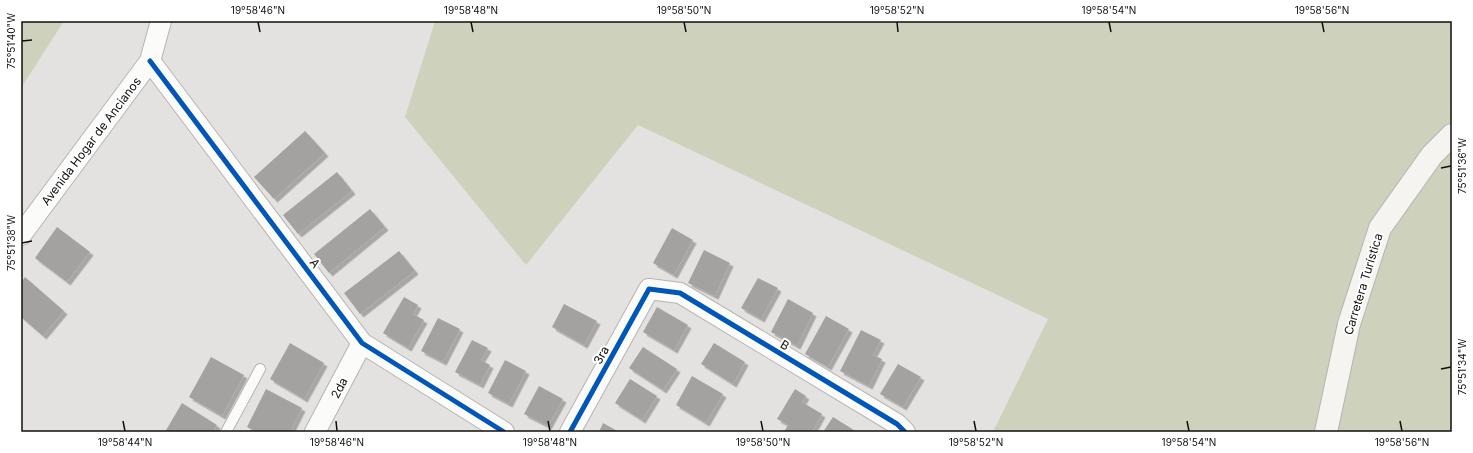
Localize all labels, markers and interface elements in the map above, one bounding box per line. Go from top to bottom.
text: 19°58'46"N [231,4,285,16]
text: 19°58'48"N [444,4,498,16]
text: 19°58'50"N [657,4,711,16]
text: 19°58'52"N [870,4,924,16]
text: 19°58'54"N [1082,4,1136,16]
text: 19°58'56"N [1295,4,1349,16]
text: 75°51'40"W [5,13,17,69]
street label: Avenida Hogar de Ancianos [38,74,144,208]
text: 75°51'36"W [1456,138,1468,194]
text: 75°51'38"W [5,215,17,271]
street label: Carretera Turística [1340,231,1386,337]
street label: A [307,255,323,271]
street label: B [778,337,792,354]
text: 75°51'34"W [1456,339,1468,395]
street label: 3ra [590,343,612,367]
street label: 2da [327,375,351,401]
text: 19°58'44"N [98,436,152,448]
text: 19°58'46"N [310,436,364,448]
text: 19°58'48"N [523,436,577,448]
text: 19°58'50"N [736,436,790,448]
text: 19°58'52"N [949,436,1003,448]
text: 19°58'54"N [1162,436,1216,448]
text: 19°58'56"N [1375,436,1429,448]

